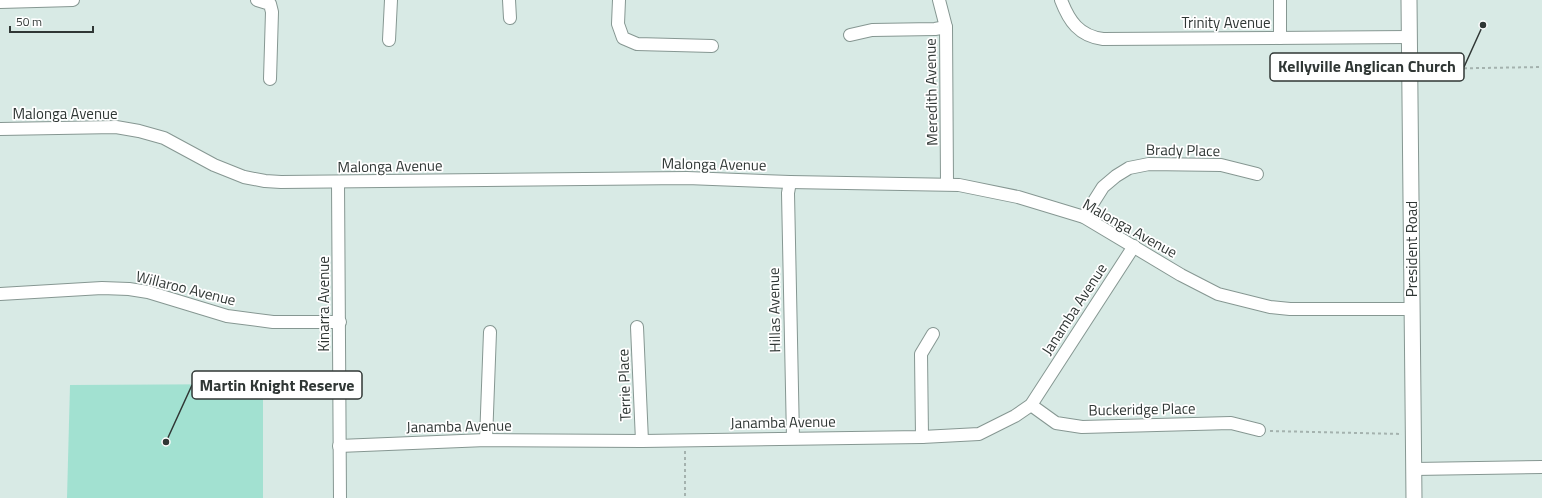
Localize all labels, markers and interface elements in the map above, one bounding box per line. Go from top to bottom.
scale bar [10,8,93,34]
street label: Trinity Avenue [1181,11,1271,34]
text: 50 m [16,12,42,31]
street label: Meredith Avenue [919,38,943,146]
callout: Kellyville Anglican Church [1270,53,1464,81]
text: Kellyville Anglican Church [1278,54,1456,78]
street label: Malonga Avenue [12,102,118,125]
street label: Brady Place [1146,138,1220,162]
street label: Malonga Avenue [661,152,767,176]
street label: Malonga Avenue [337,154,443,178]
street label: Malonga Avenue [1079,192,1181,264]
street label: President Road [1400,201,1423,297]
street label: Kinarra Avenue [312,256,335,352]
street label: Janamba Avenue [1036,258,1112,360]
street label: Willaroo Avenue [134,264,238,312]
street label: Hillas Avenue [762,267,786,353]
street label: Terrie Place [611,348,637,422]
callout: Martin Knight Reserve [192,371,362,399]
text: Martin Knight Reserve [200,373,354,397]
street label: Buckeridge Place [1088,397,1196,421]
street label: Janamba Avenue [730,410,836,434]
street label: Janamba Avenue [406,414,512,438]

